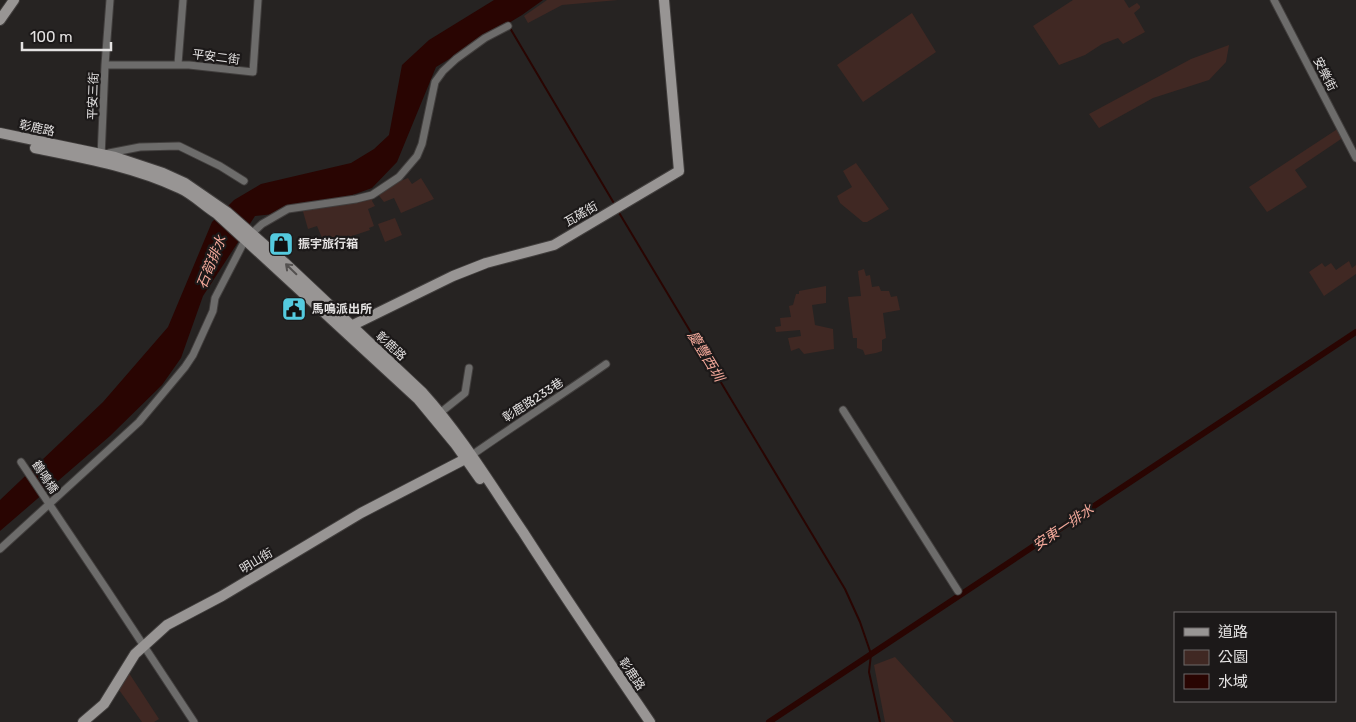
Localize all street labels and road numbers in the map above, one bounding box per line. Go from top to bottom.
street label: 平安二街 [191,47,241,67]
street label: 安樂街 [1311,55,1339,93]
street label: 平安三街 [85,72,101,120]
street label: 彰鹿路 [18,117,56,139]
street label: 瓦磘街 [562,199,600,229]
street label: 彰鹿路 [373,329,409,363]
street label: 彰鹿路233巷 [500,375,566,425]
street label: 鶴鳴橋 [29,458,61,496]
street label: 明山街 [237,546,275,576]
street label: 彰鹿路 [616,655,648,693]

